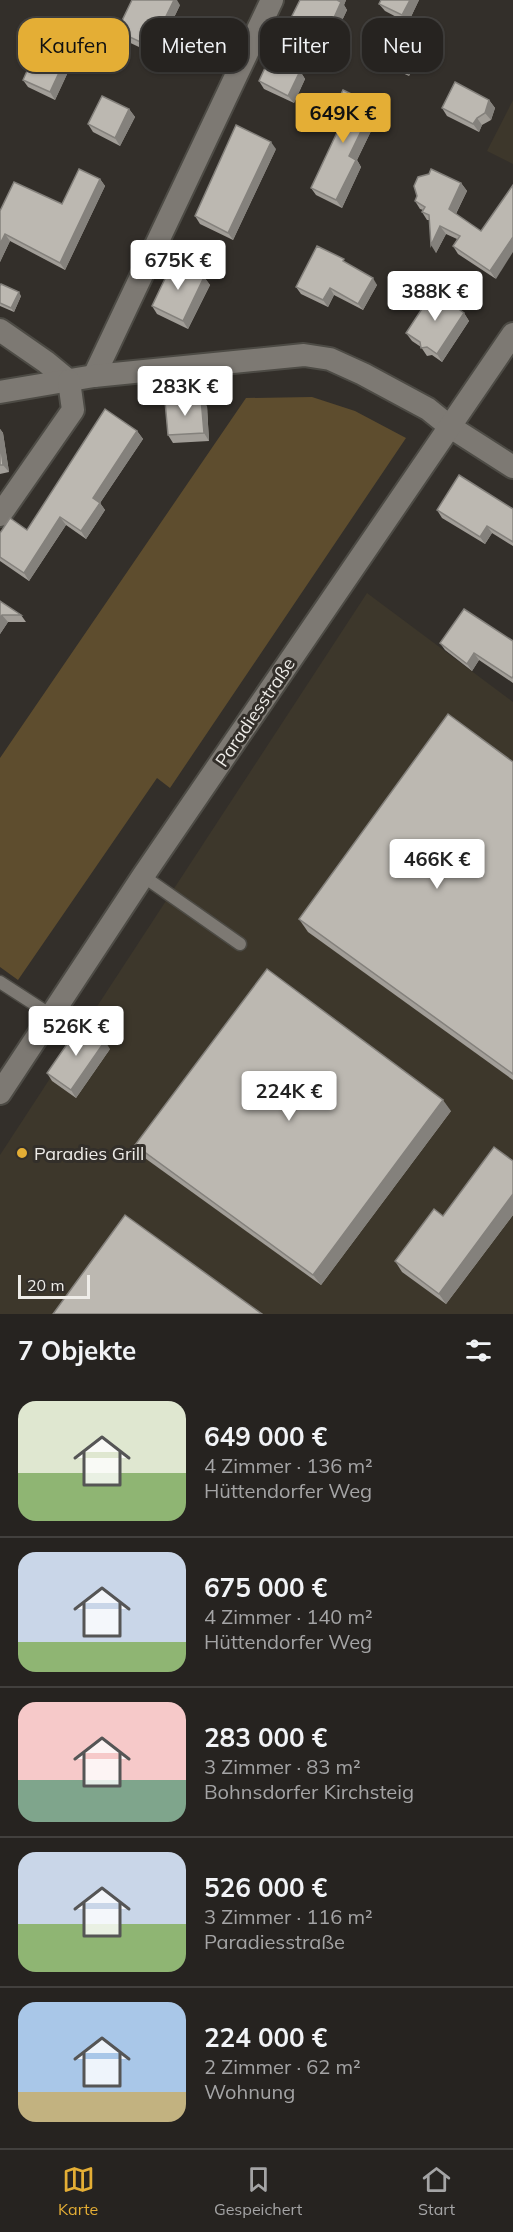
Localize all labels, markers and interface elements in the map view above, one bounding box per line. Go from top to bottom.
chip: Kaufen [18,18,129,72]
chip: Mieten [141,18,248,72]
chip: Filter [260,18,350,72]
chip: Neu [362,18,443,72]
pin: 649K € [294,93,392,144]
text: 649K € [310,100,376,125]
pin: 675K € [129,240,227,291]
text: 675K € [145,247,211,272]
pin: 388K € [386,271,484,322]
text: 388K € [402,278,468,303]
pin: 283K € [136,366,234,417]
text: 283K € [152,373,218,398]
street label: Paradiesstraße [210,653,300,771]
pin: 466K € [388,839,486,890]
text: 466K € [404,846,470,871]
pin: 526K € [27,1006,125,1057]
text: 526K € [43,1013,109,1038]
pin: 224K € [240,1071,338,1122]
text: 224K € [256,1078,322,1103]
place label: Paradies Grill [34,1142,144,1165]
marker: Paradies Grill [15,1146,29,1160]
scale bar [18,1272,90,1300]
text: 20 m [27,1275,64,1295]
text: 7 Objekte [18,1334,136,1367]
icon: filters [462,1334,495,1367]
text: 649 000 € [204,1420,327,1453]
icon: home [66,1425,138,1497]
text: 4 Zimmer · 136 m² [204,1453,373,1478]
text: Hüttendorfer Weg [204,1478,372,1503]
text: 675 000 € [204,1571,327,1604]
icon: home [66,1576,138,1648]
text: 4 Zimmer · 140 m² [204,1604,373,1629]
text: Hüttendorfer Weg [204,1629,372,1654]
text: 283 000 € [204,1721,327,1754]
icon: home [66,1726,138,1798]
text: 3 Zimmer · 83 m² [204,1754,361,1779]
text: Bohnsdorfer Kirchsteig [204,1779,414,1804]
text: 526 000 € [204,1871,327,1904]
icon: home [66,1876,138,1948]
text: 3 Zimmer · 116 m² [204,1904,373,1929]
text: Paradiesstraße [204,1929,345,1954]
text: 224 000 € [204,2021,327,2054]
icon: home [66,2026,138,2098]
text: 2 Zimmer · 62 m² [204,2054,361,2079]
text: Wohnung [204,2079,295,2104]
tab: Karte [58,2163,98,2219]
tab: Gespeichert [214,2163,302,2219]
tab: Start [418,2163,455,2219]

